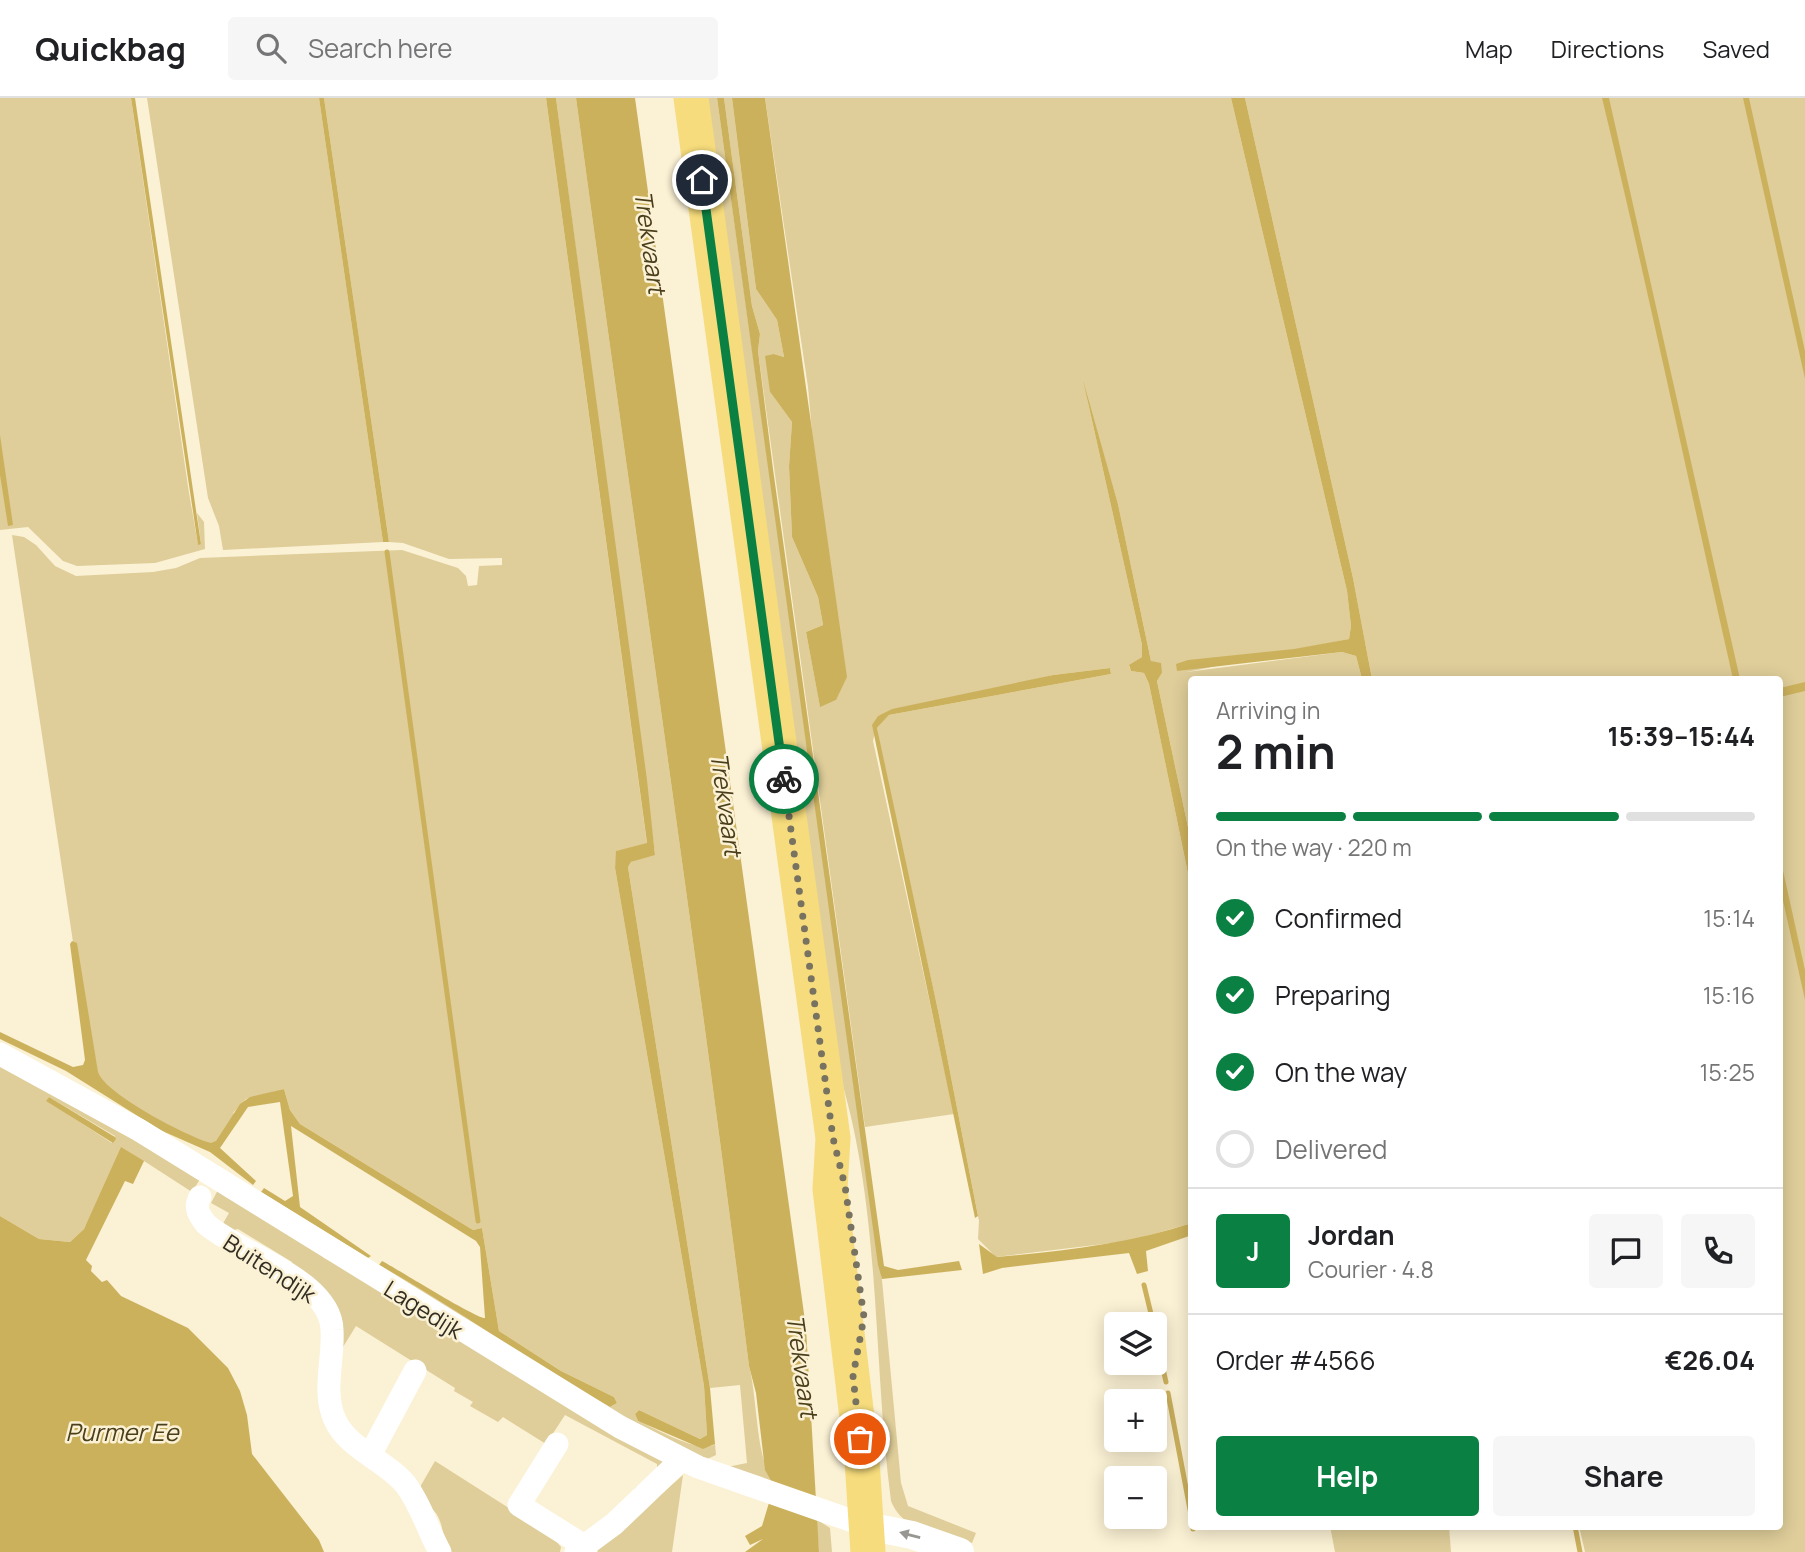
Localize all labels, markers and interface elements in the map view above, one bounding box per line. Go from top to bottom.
search box [228,17,718,80]
text: Quickbag [35,26,186,71]
icon: search [252,29,290,67]
text: Search here [308,30,453,66]
text: Map [1465,32,1513,65]
text: Directions [1551,32,1664,65]
text: Saved [1702,32,1770,65]
pin [672,150,732,210]
icon: home [683,161,721,199]
water label: Trekvaart [627,188,675,298]
text: Arriving in [1216,694,1321,726]
text: 15:39–15:44 [1607,718,1755,754]
text: 2 min [1216,720,1336,783]
courier [749,744,819,814]
water label: Trekvaart [703,750,751,860]
icon: bike [765,760,803,798]
text: On the way · 220 m [1216,831,1412,863]
icon: check [1216,899,1254,937]
text: Confirmed [1275,900,1402,936]
text: 15:14 [1703,902,1755,934]
icon: check [1216,976,1254,1014]
text: Preparing [1275,977,1391,1013]
text: 15:16 [1703,979,1755,1011]
icon: check [1216,1053,1254,1091]
text: On the way [1275,1054,1407,1090]
text: 15:25 [1699,1056,1755,1088]
text: Delivered [1275,1131,1387,1167]
button: chat [1589,1214,1663,1288]
button: phone [1681,1214,1755,1288]
text: Jordan [1308,1217,1394,1253]
street label: Buitendijk [217,1226,323,1310]
text: J [1246,1233,1260,1269]
text: Courier · 4.8 [1308,1253,1434,1285]
street label: Lagedijk [378,1272,470,1346]
water label: Trekvaart [779,1312,827,1422]
map controls [1104,1312,1167,1529]
button: layers [1104,1312,1167,1375]
text: Order #4566 [1216,1342,1376,1378]
text: €26.04 [1665,1342,1755,1378]
button: + [1104,1389,1167,1452]
pin [830,1409,890,1469]
water label: Purmer Ee [66,1415,180,1448]
icon: bag [841,1420,879,1458]
button: Help [1216,1436,1479,1516]
button: Share [1493,1436,1755,1516]
button: − [1104,1466,1167,1529]
one-way arrow [898,1529,920,1540]

